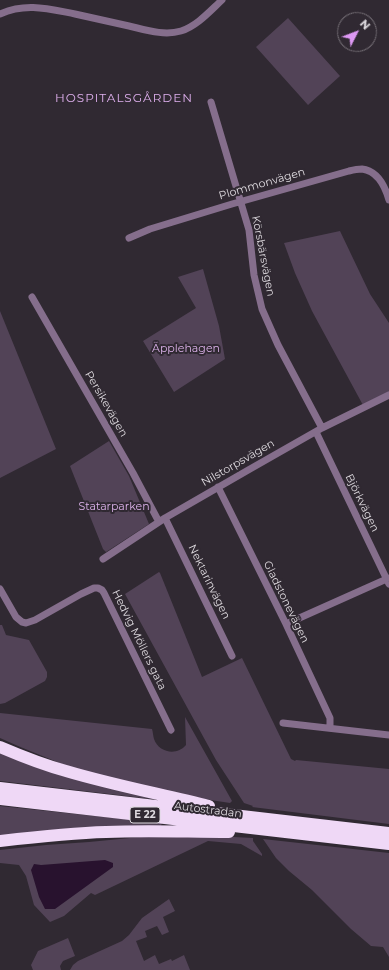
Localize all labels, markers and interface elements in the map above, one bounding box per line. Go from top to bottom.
north arrow [337,12,377,52]
text: N [357,17,373,33]
district label: HOSPITALSGÅRDEN [55,91,193,105]
street label: Plommonvägen [217,165,307,203]
street label: Körsbärsvägen [249,215,277,297]
park label: Äpplehagen [152,342,220,356]
street label: Persikevägen [82,369,130,439]
street label: Nilstorpsvägen [199,437,277,489]
street label: Björkvägen [342,472,382,534]
park label: Statarparken [78,500,150,514]
street label: Nektarinvägen [185,543,233,621]
street label: Gladstonevägen [260,559,312,645]
street label: Hedvig Möllers gata [109,588,169,692]
street label: Autostradan [173,799,243,821]
road number: E 22 [130,807,160,823]

